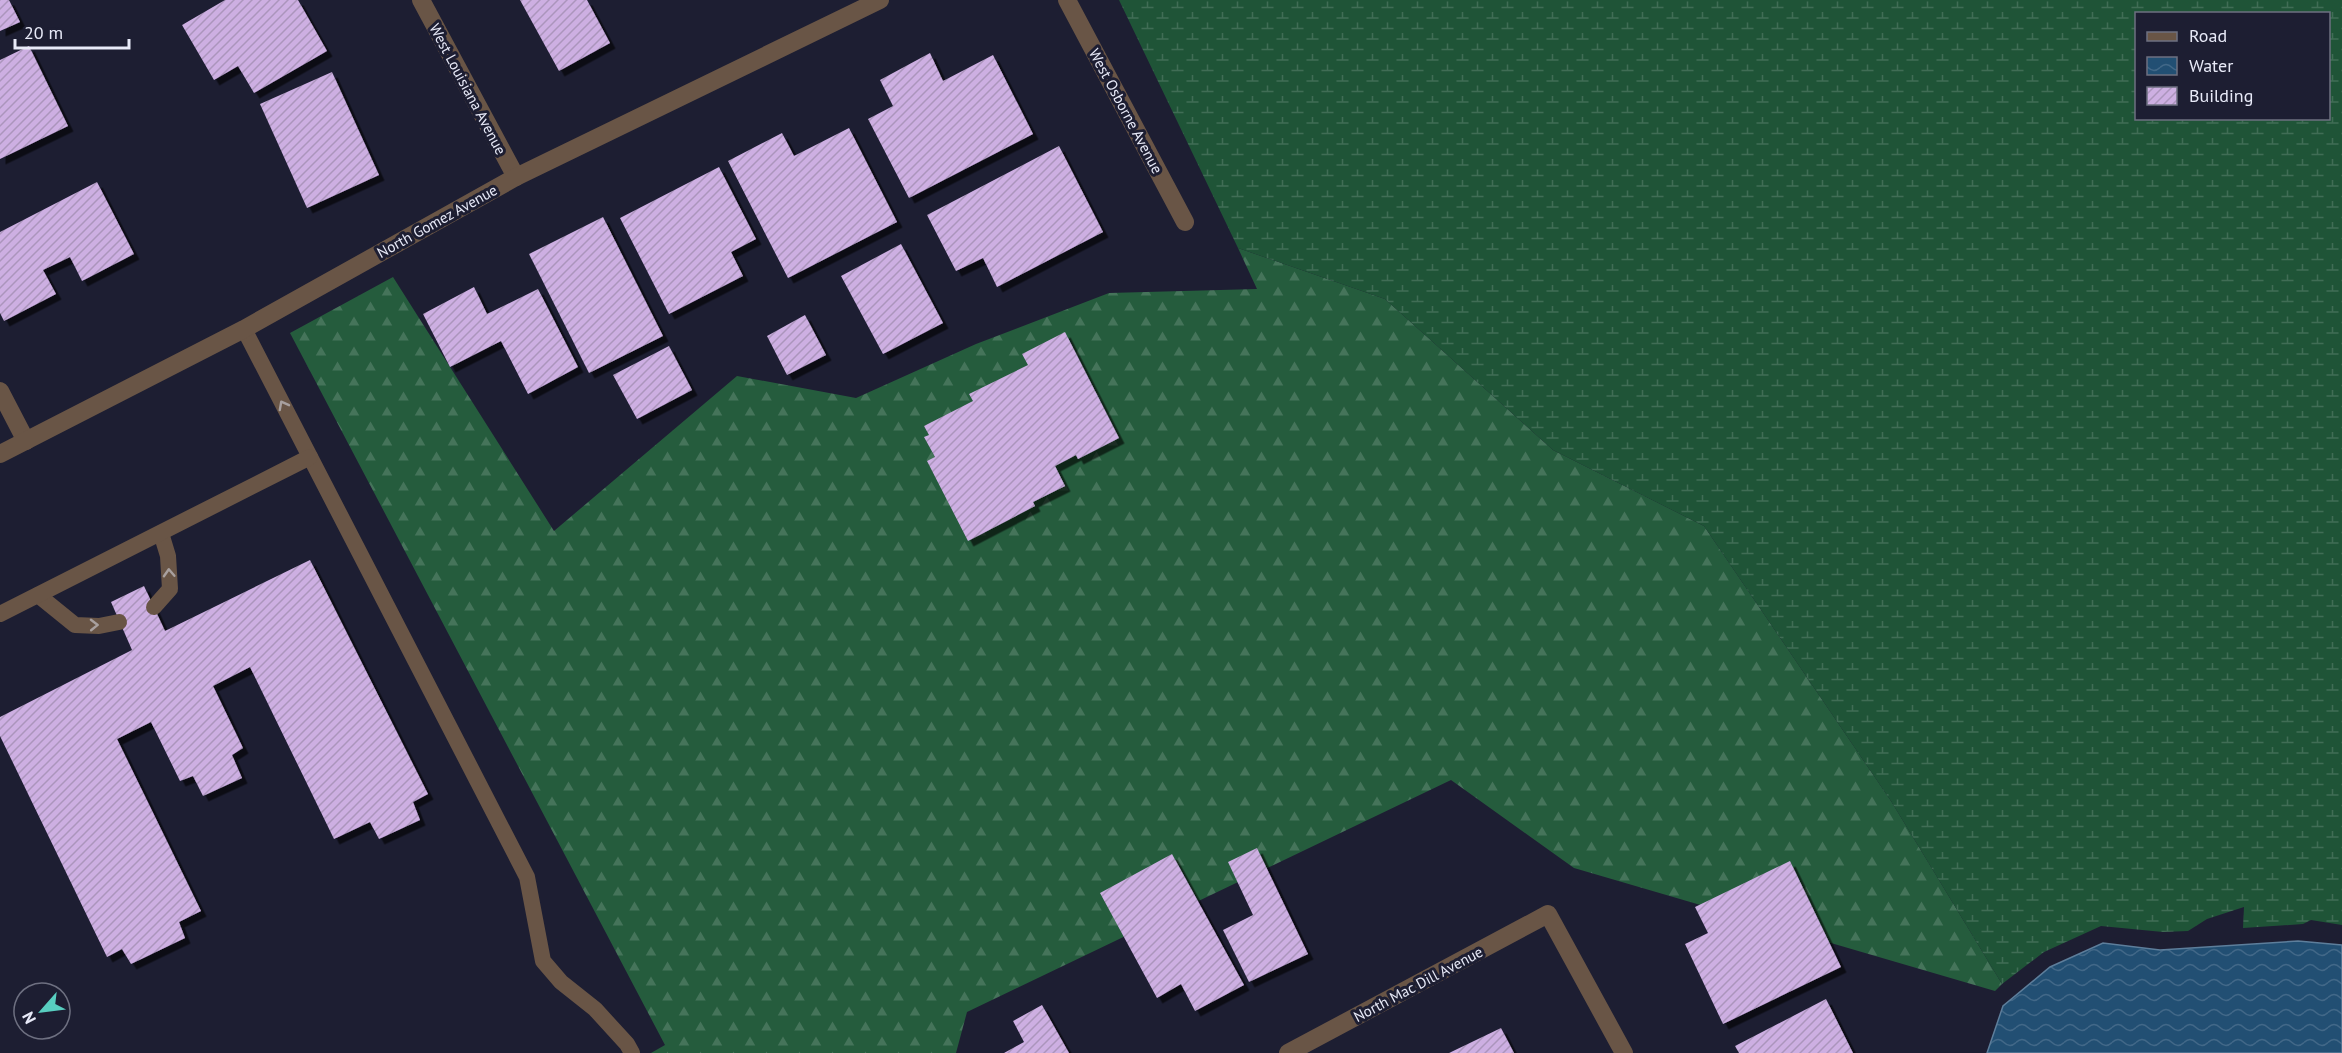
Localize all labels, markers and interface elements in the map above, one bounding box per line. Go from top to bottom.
scale bar [15,12,129,50]
legend [2135,12,2330,120]
street label: West Louisiana Avenue [425,20,511,158]
text: 20 m [24,21,63,44]
text: Road [2189,24,2227,47]
street label: West Osborne Avenue [1085,45,1167,177]
text: Water [2189,54,2233,77]
text: Building [2189,84,2253,107]
street label: North Gomez Avenue [374,180,500,262]
one-way arrow [279,400,290,411]
one-way arrow [163,568,176,577]
one-way arrow [90,619,99,631]
street label: North Mac Dill Avenue [1350,942,1486,1026]
north arrow [12,981,72,1041]
text: N [17,1009,40,1027]

